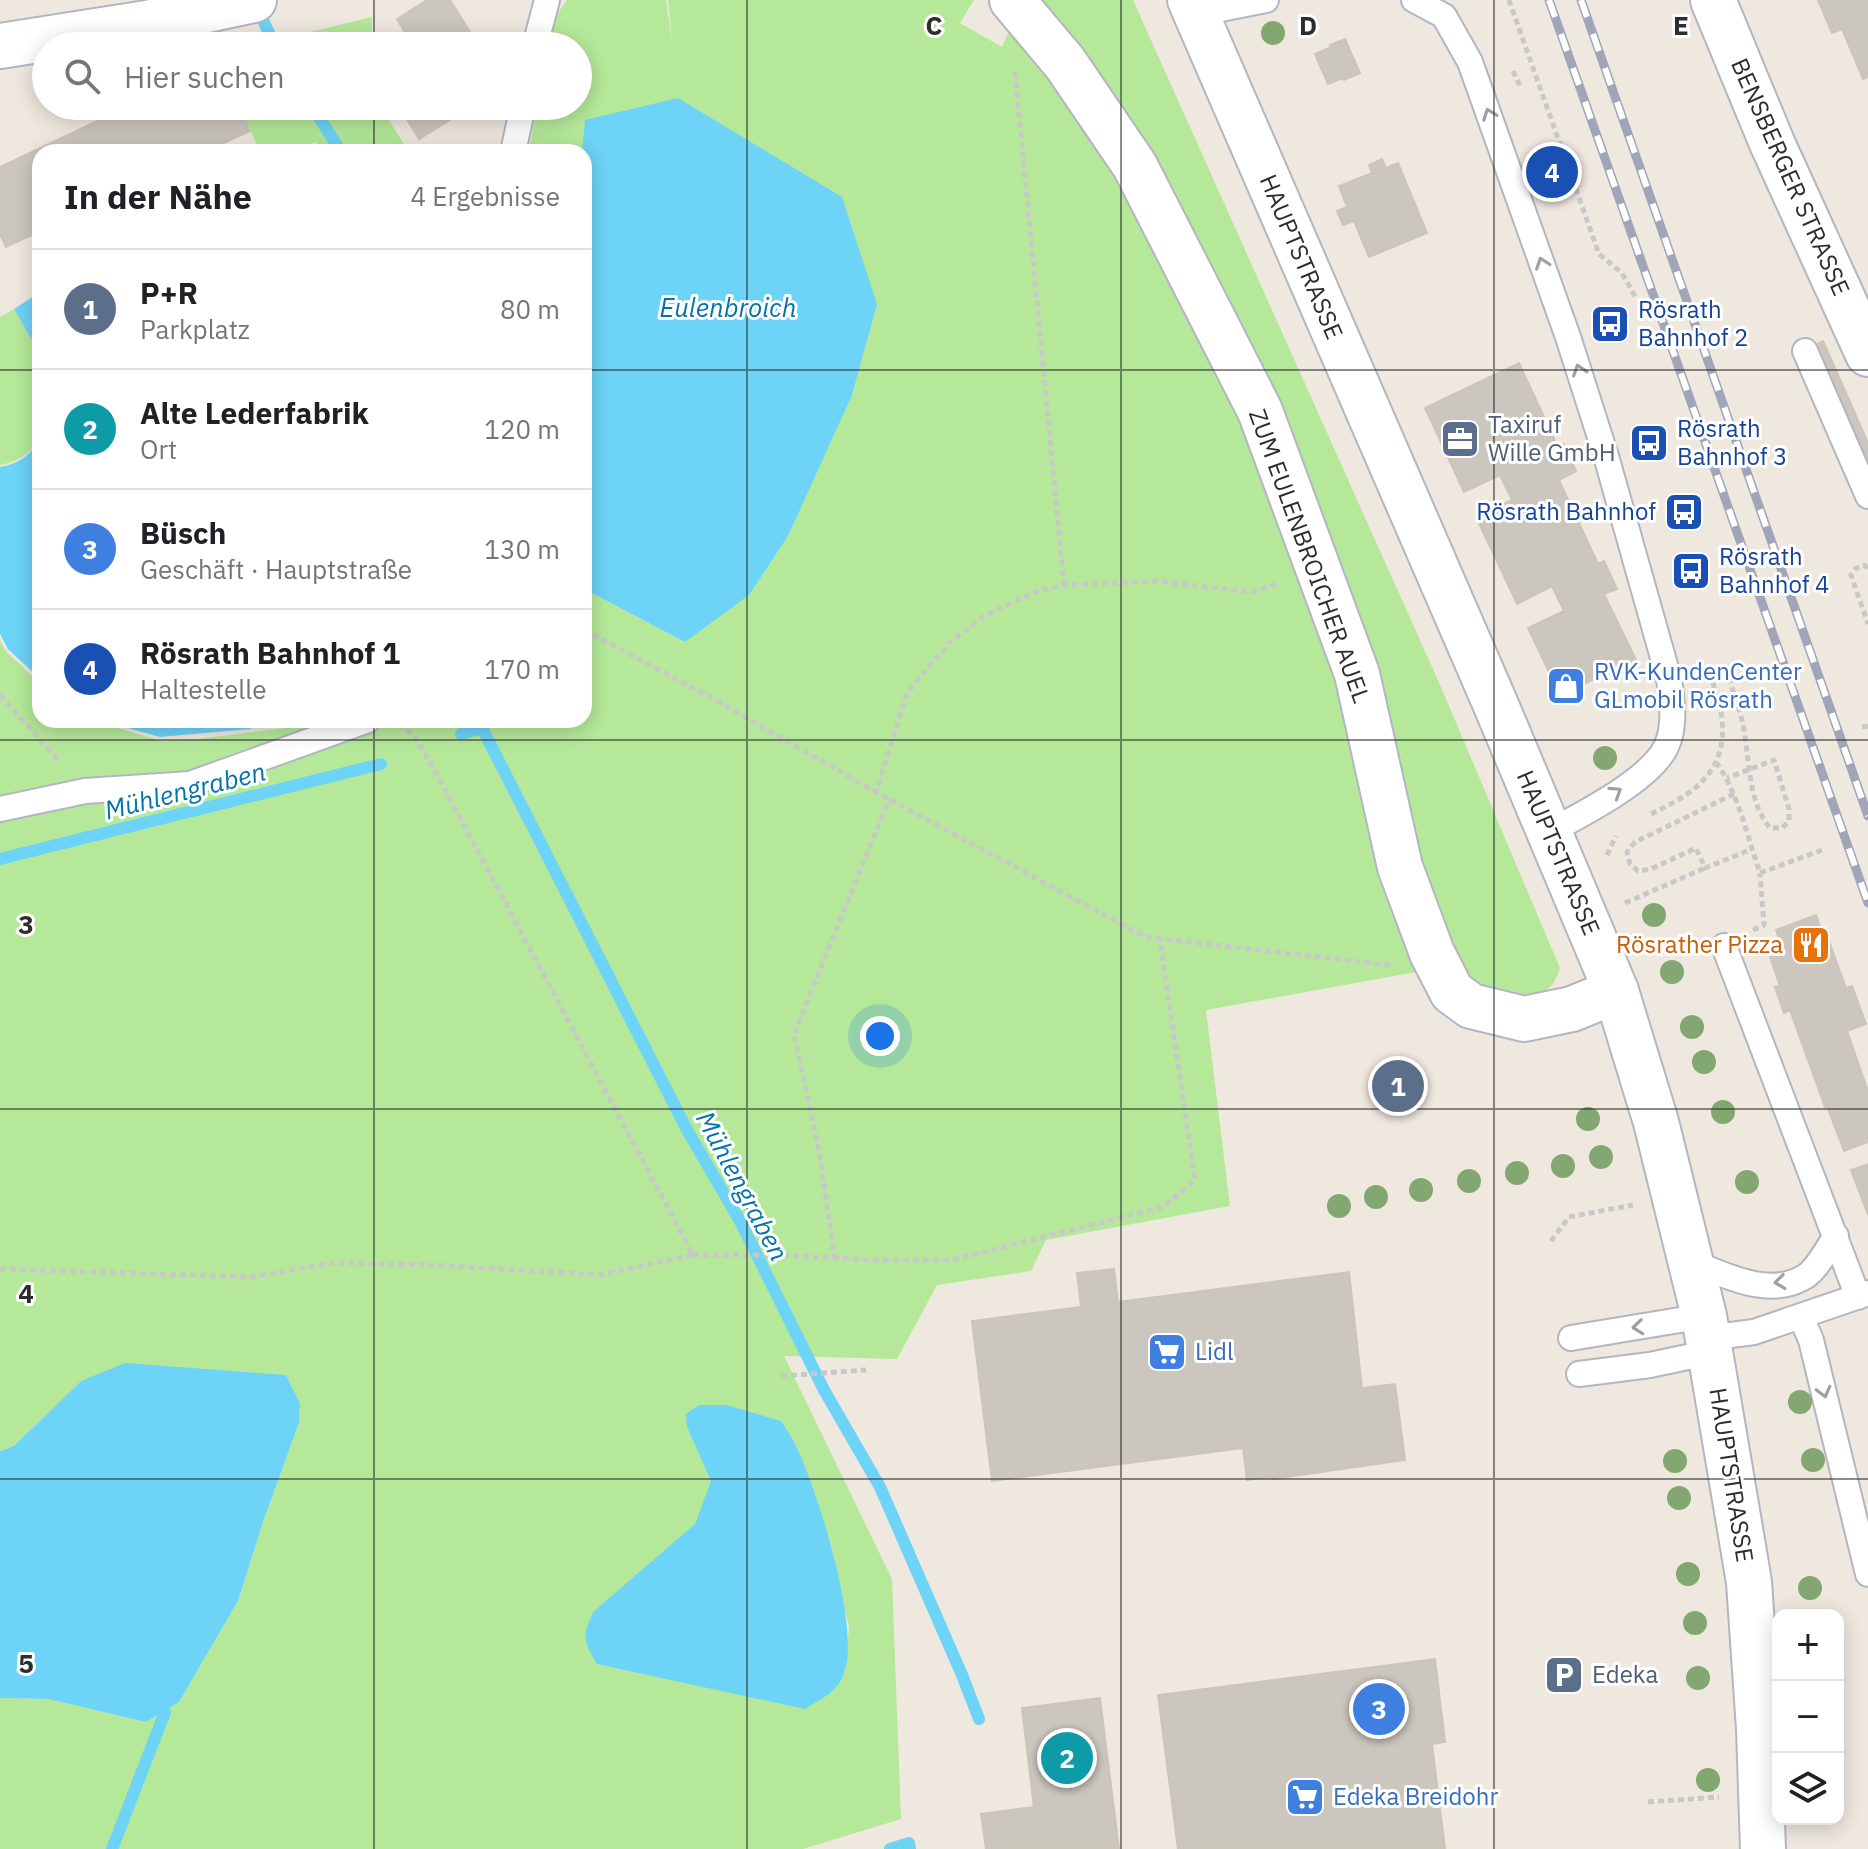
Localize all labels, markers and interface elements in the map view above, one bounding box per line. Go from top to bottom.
text: C [926,8,943,42]
text: D [1299,8,1317,42]
text: E [1673,8,1689,42]
search box [32,32,592,120]
street label: BENSBERGER STRASSE [1724,53,1858,300]
icon: search [60,54,104,98]
text: Hier suchen [124,57,285,96]
one-way arrow [1482,108,1499,122]
pin: 4 [1526,142,1578,202]
street label: HAUPTSTRASSE [1253,169,1351,344]
text: In der Nähe [64,174,252,218]
text: 4 Ergebnisse [411,179,560,213]
one-way arrow [1536,257,1552,271]
text: P+R [140,273,198,312]
water label: Eulenbroich [660,290,796,324]
text: 1 [82,292,98,326]
text: 80 m [500,292,560,326]
place label: Rösrath Bahnhof 2 [1638,293,1749,353]
bus stop icon: Rösrath Bahnhof 2 [1589,303,1631,345]
text: Parkplatz [140,312,250,346]
one-way arrow [1572,363,1588,377]
text: Alte Lederfabrik [140,393,369,432]
street label: ZUM EULENBROICHER AUEL [1242,404,1378,707]
place label: Taxiruf Wille GmbH [1488,408,1616,468]
text: 2 [82,412,98,446]
text: 120 m [484,412,560,446]
place label: Rösrath Bahnhof 3 [1677,412,1788,472]
office icon: Taxiruf Wille GmbH [1439,418,1481,460]
bus stop icon: Rösrath Bahnhof 3 [1628,422,1670,464]
text: Ort [140,432,177,466]
bus stop icon: Rösrath Bahnhof [1663,491,1705,533]
place label: Rösrath Bahnhof [1476,495,1656,527]
text: Büsch [140,513,226,552]
text: 3 [82,532,98,566]
text: 130 m [484,532,560,566]
place label: Rösrath Bahnhof 4 [1719,540,1830,600]
bus stop icon: Rösrath Bahnhof 4 [1670,550,1712,592]
text: Geschäft · Hauptstraße [140,552,412,586]
text: Rösrath Bahnhof 1 [140,633,400,672]
text: 4 [82,652,98,686]
text: 170 m [484,652,560,686]
place label: RVK-KundenCenter GLmobil Rösrath [1594,655,1802,715]
shop icon: RVK-KundenCenter GLmobil Rösrath [1545,665,1587,707]
text: Haltestelle [140,672,267,706]
water label: Mühlengraben [101,754,269,826]
street label: HAUPTSTRASSE [1510,765,1608,940]
one-way arrow [1607,787,1622,802]
text: 3 [18,907,34,941]
restaurant icon: Rösrather Pizza [1790,924,1832,966]
place label: Rösrather Pizza [1616,928,1783,960]
your location [860,1016,900,1056]
pin: 1 [1372,1056,1424,1116]
water label: Mühlengraben [689,1105,797,1266]
one-way arrow [1773,1274,1786,1291]
text: 4 [18,1276,34,1310]
one-way arrow [1631,1318,1644,1335]
supermarket icon: Lidl [1146,1331,1188,1373]
place label: Lidl [1195,1335,1233,1367]
one-way arrow [1814,1384,1831,1398]
street label: HAUPTSTRASSE [1702,1385,1762,1564]
map controls [1772,1609,1844,1825]
button: + [1772,1609,1844,1681]
text: 5 [18,1646,34,1680]
parking icon: Edeka [1543,1654,1585,1696]
place label: Edeka [1592,1658,1658,1690]
pin: 3 [1353,1679,1405,1739]
button: − [1772,1681,1844,1753]
pin: 2 [1041,1728,1093,1788]
button: layers [1772,1753,1844,1825]
supermarket icon: Edeka Breidohr [1284,1776,1326,1818]
place label: Edeka Breidohr [1333,1780,1498,1812]

